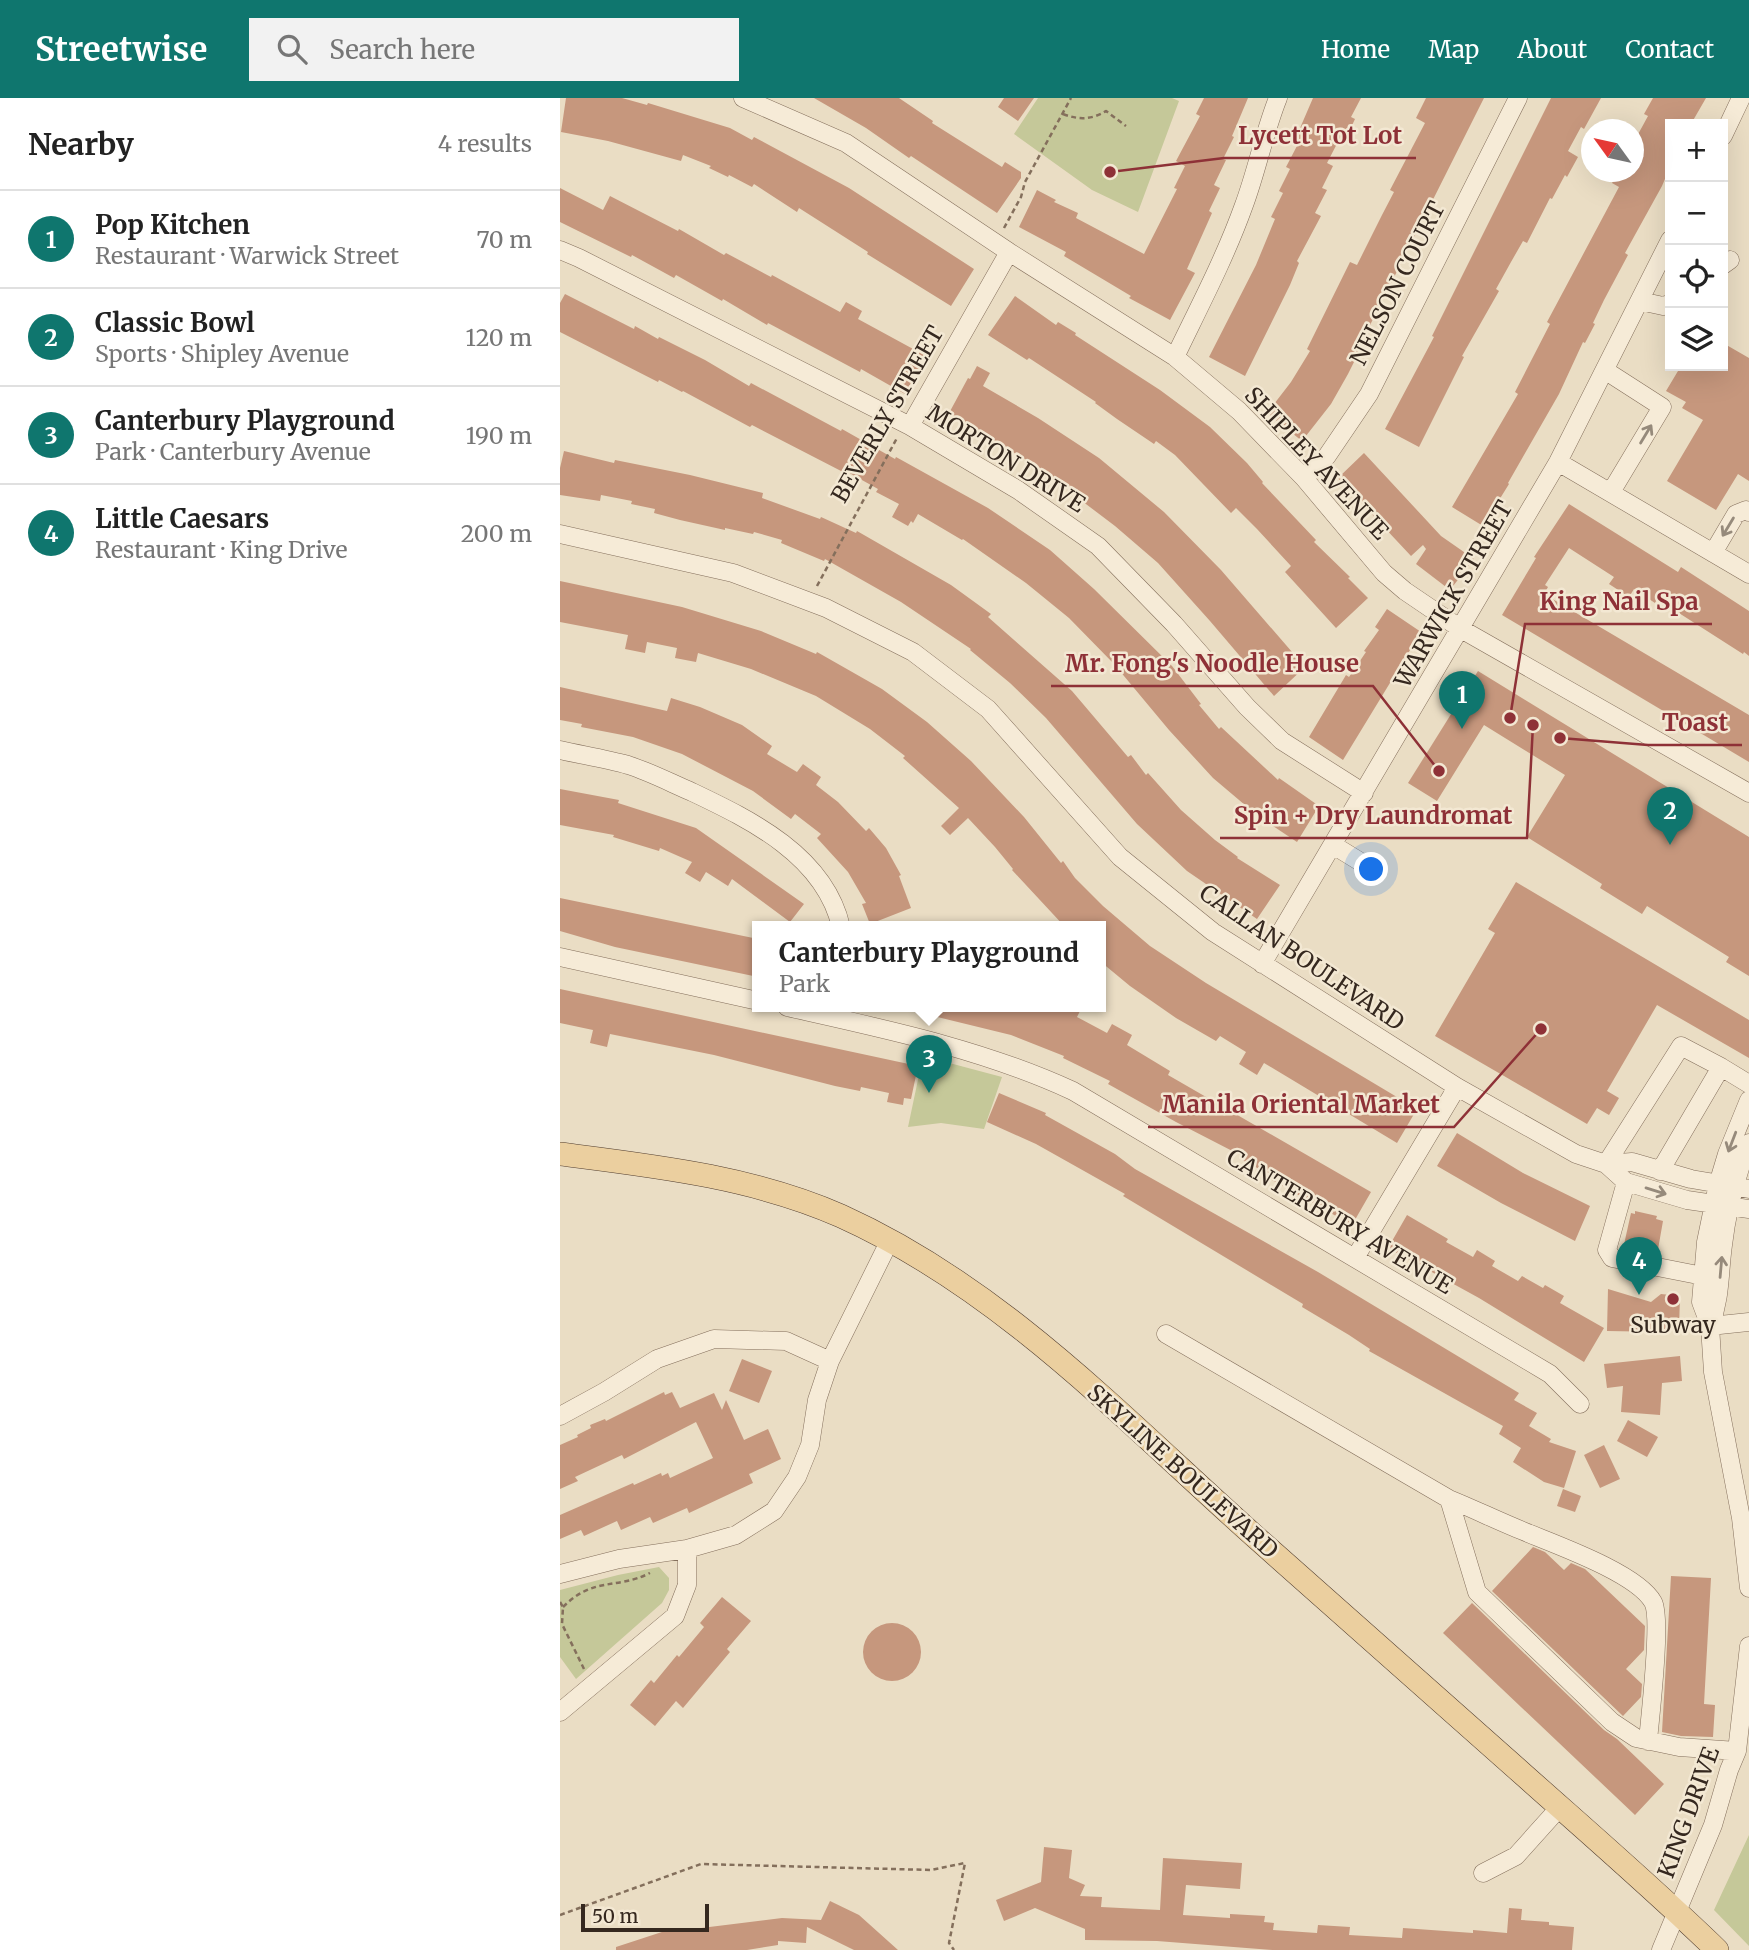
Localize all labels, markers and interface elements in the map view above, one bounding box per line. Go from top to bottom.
search box [249,18,739,81]
text: Streetwise [35,29,207,70]
icon: search [273,30,311,68]
text: Search here [329,33,475,66]
text: Home [1321,34,1390,65]
text: Map [1428,34,1479,65]
text: About [1517,34,1587,65]
text: Contact [1625,34,1714,65]
callout: Lycett Tot Lot [1224,113,1416,158]
north arrow [1581,119,1644,182]
map controls [1665,119,1728,371]
button: + [1665,119,1728,182]
text: Lycett Tot Lot [1238,120,1402,151]
text: Nearby [28,125,134,163]
text: 4 results [438,129,532,158]
button: − [1665,182,1728,245]
street label: NELSON COURT [1343,196,1451,370]
text: Pop Kitchen [95,208,250,241]
text: 1 [46,225,56,254]
text: 70 m [476,225,532,254]
text: Restaurant · Warwick Street [95,241,399,270]
button: locate [1665,245,1728,308]
text: Classic Bowl [95,306,255,339]
button: layers [1665,308,1728,371]
street label: BEVERLY STREET [825,321,949,507]
text: 2 [44,323,58,352]
text: 120 m [466,323,532,352]
text: Sports · Shipley Avenue [95,339,349,368]
street label: SHIPLEY AVENUE [1239,381,1395,546]
street label: MORTON DRIVE [921,398,1091,519]
text: Canterbury Playground [95,404,395,437]
text: 3 [44,421,58,450]
text: 190 m [466,421,532,450]
one-way arrow [1639,424,1653,444]
text: Park · Canterbury Avenue [95,437,371,466]
street label: WARWICK STREET [1387,495,1518,694]
text: Little Caesars [95,502,269,535]
one-way arrow [1721,517,1735,537]
text: 4 [44,519,58,548]
text: 200 m [461,519,532,548]
text: Restaurant · King Drive [95,535,348,564]
callout: King Nail Spa [1525,579,1712,624]
text: King Nail Spa [1539,586,1699,617]
callout: Mr. Fong's Noodle House [1051,641,1373,686]
text: Mr. Fong's Noodle House [1065,648,1359,679]
pin: 1 [1439,671,1485,729]
callout: Toast [1648,700,1742,745]
text: Toast [1662,707,1729,738]
pin: 2 [1647,787,1693,845]
callout: Spin + Dry Laundromat [1220,793,1527,838]
text: Spin + Dry Laundromat [1234,800,1513,831]
your location [1354,852,1388,886]
street label: CALLAN BOULEVARD [1194,878,1410,1036]
popup [752,921,1106,1012]
text: Canterbury Playground [779,936,1079,969]
text: Park [779,969,830,998]
pin: 3 [906,1035,952,1093]
callout: Manila Oriental Market [1148,1082,1454,1127]
text: Manila Oriental Market [1162,1089,1440,1120]
one-way arrow [1725,1130,1737,1152]
street label: CANTERBURY AVENUE [1222,1142,1459,1300]
one-way arrow [1645,1185,1667,1198]
pin: 4 [1616,1237,1662,1295]
one-way arrow [1715,1256,1728,1279]
marker: Subway [1665,1291,1681,1307]
place label: Subway [1630,1310,1717,1339]
street label: SKYLINE BOULEVARD [1082,1378,1284,1564]
street label: KING DRIVE [1651,1742,1725,1881]
scale bar [581,1901,709,1933]
text: 50 m [592,1904,638,1928]

